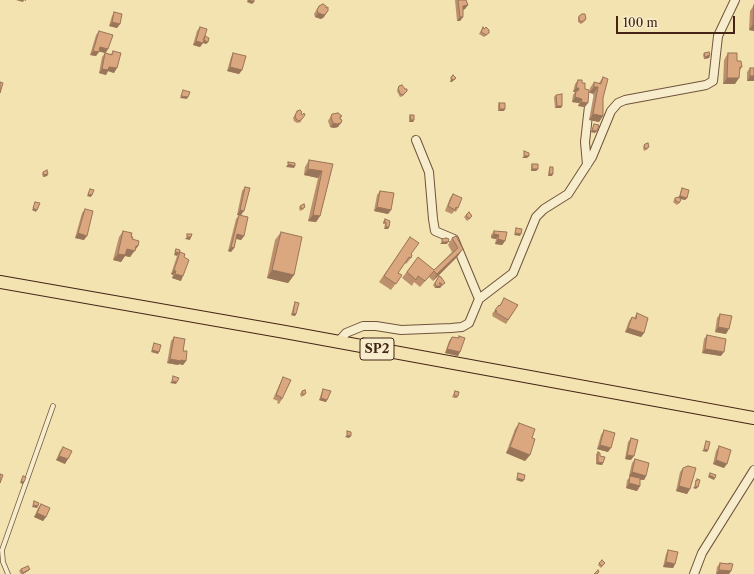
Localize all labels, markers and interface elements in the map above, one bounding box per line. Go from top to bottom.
scale bar [618,8,737,34]
text: 100 m [623,15,658,30]
road number: SP2 [360,338,394,360]

